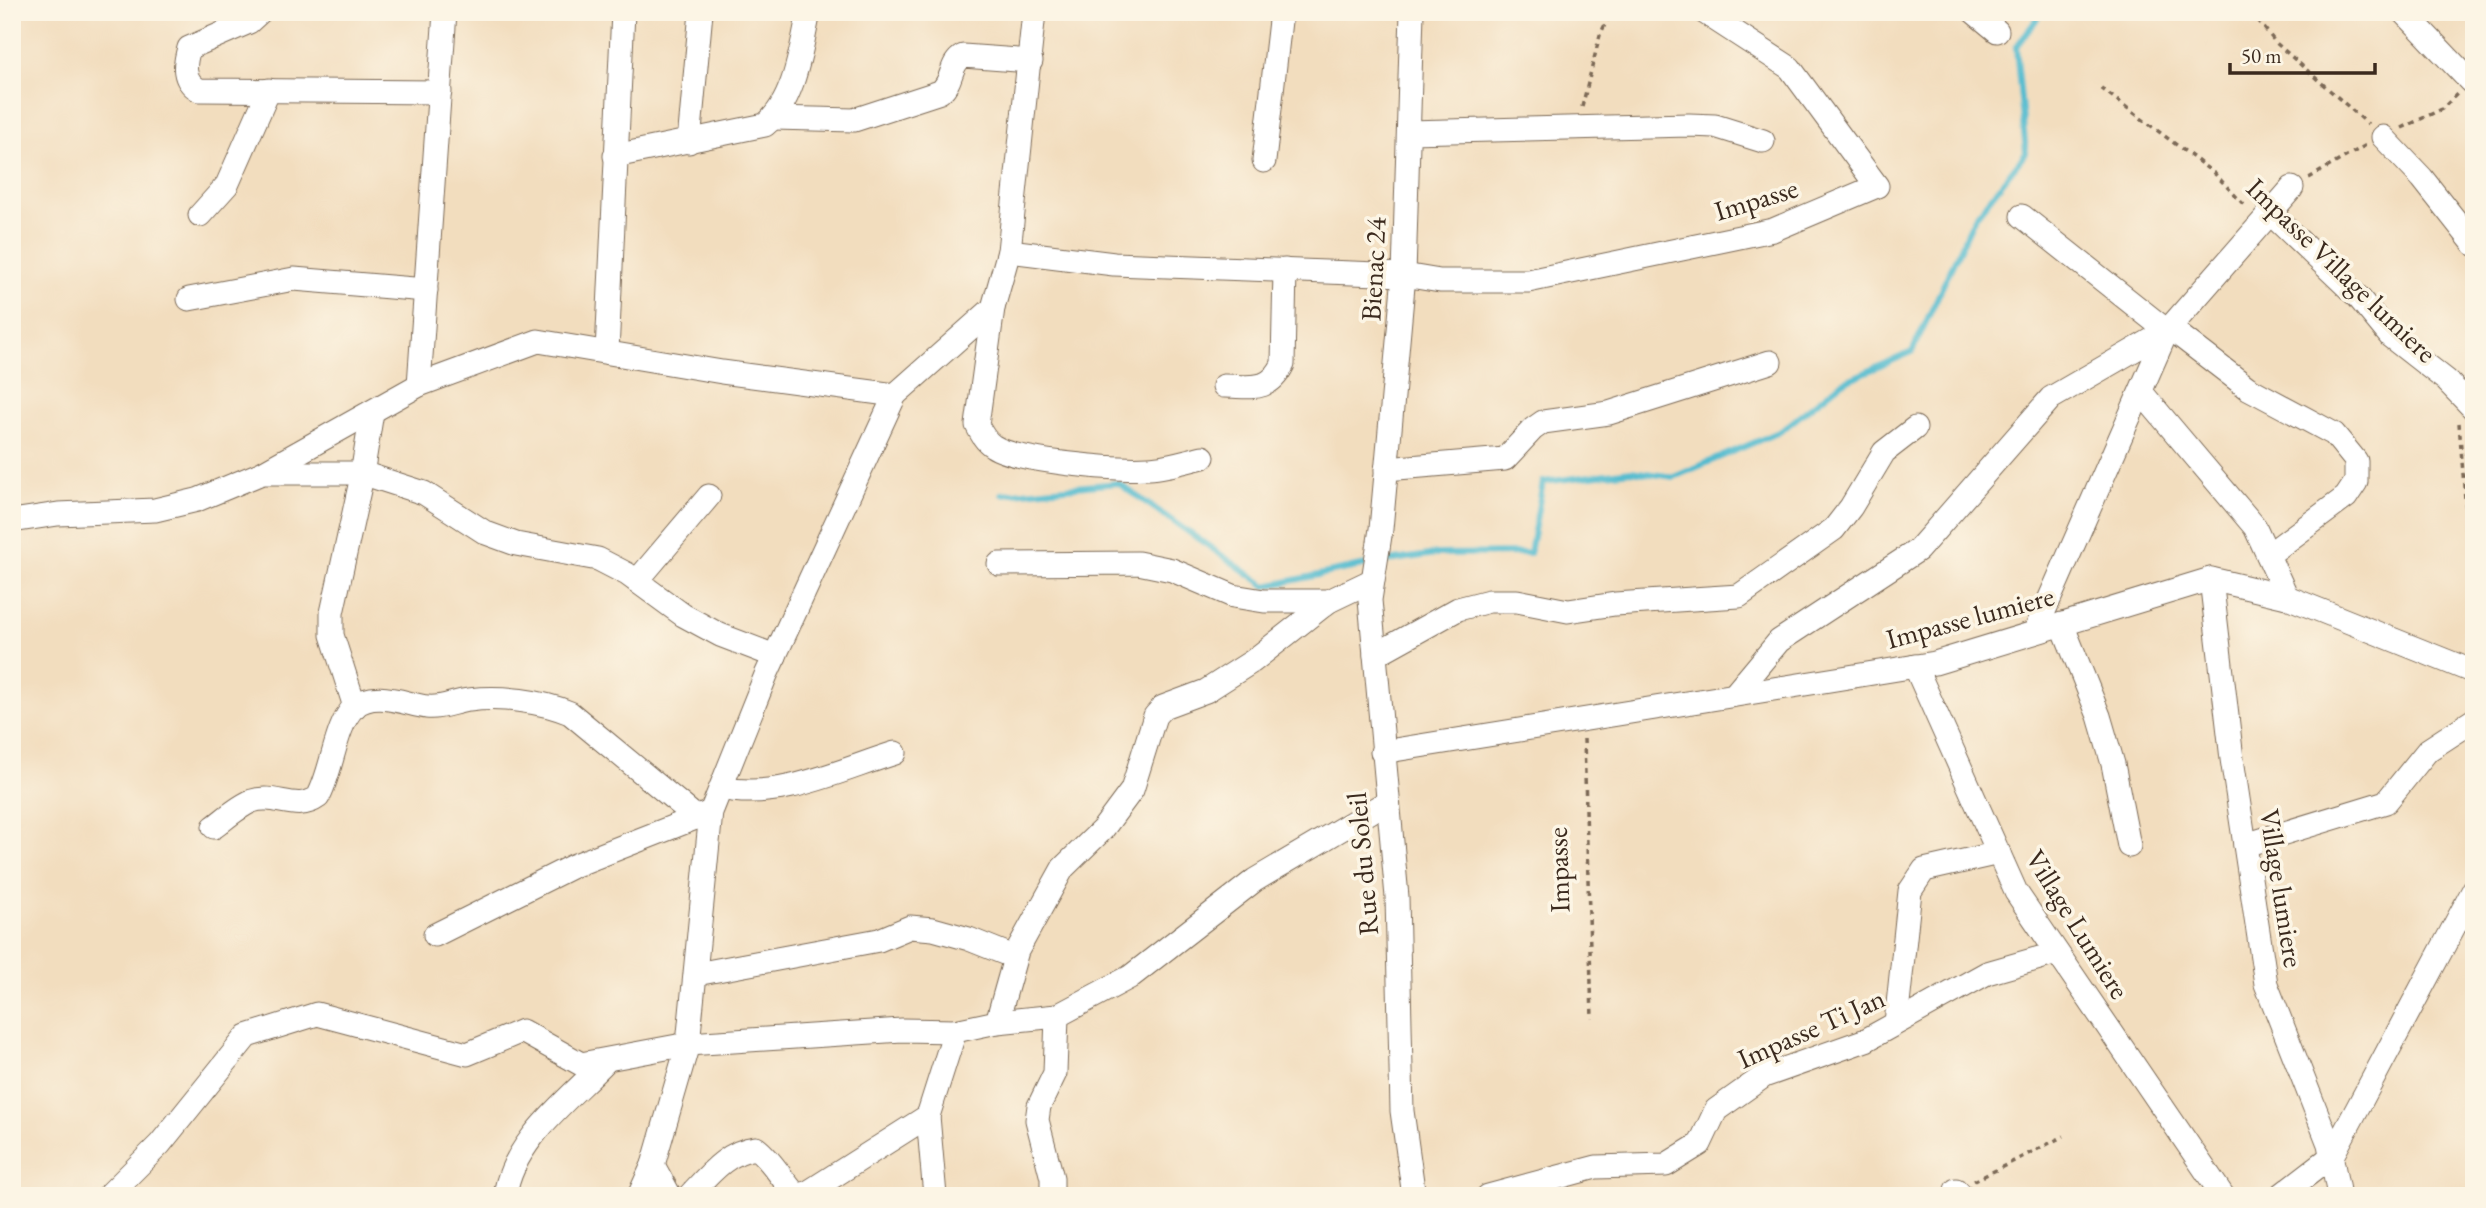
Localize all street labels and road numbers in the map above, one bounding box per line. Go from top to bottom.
street label: Impasse [1710,169,1802,229]
street label: Impasse Village lumiere [2239,170,2445,370]
street label: Bienac 24 [1352,216,1394,322]
street label: Impasse lumiere [1882,577,2058,657]
street label: Rue du Soleil [1338,791,1386,937]
street label: Village lumiere [2252,806,2312,970]
street label: Impasse [1539,827,1577,913]
street label: Village Lumiere [2018,843,2138,1005]
street label: Impasse Ti Jan [1732,979,1891,1077]

